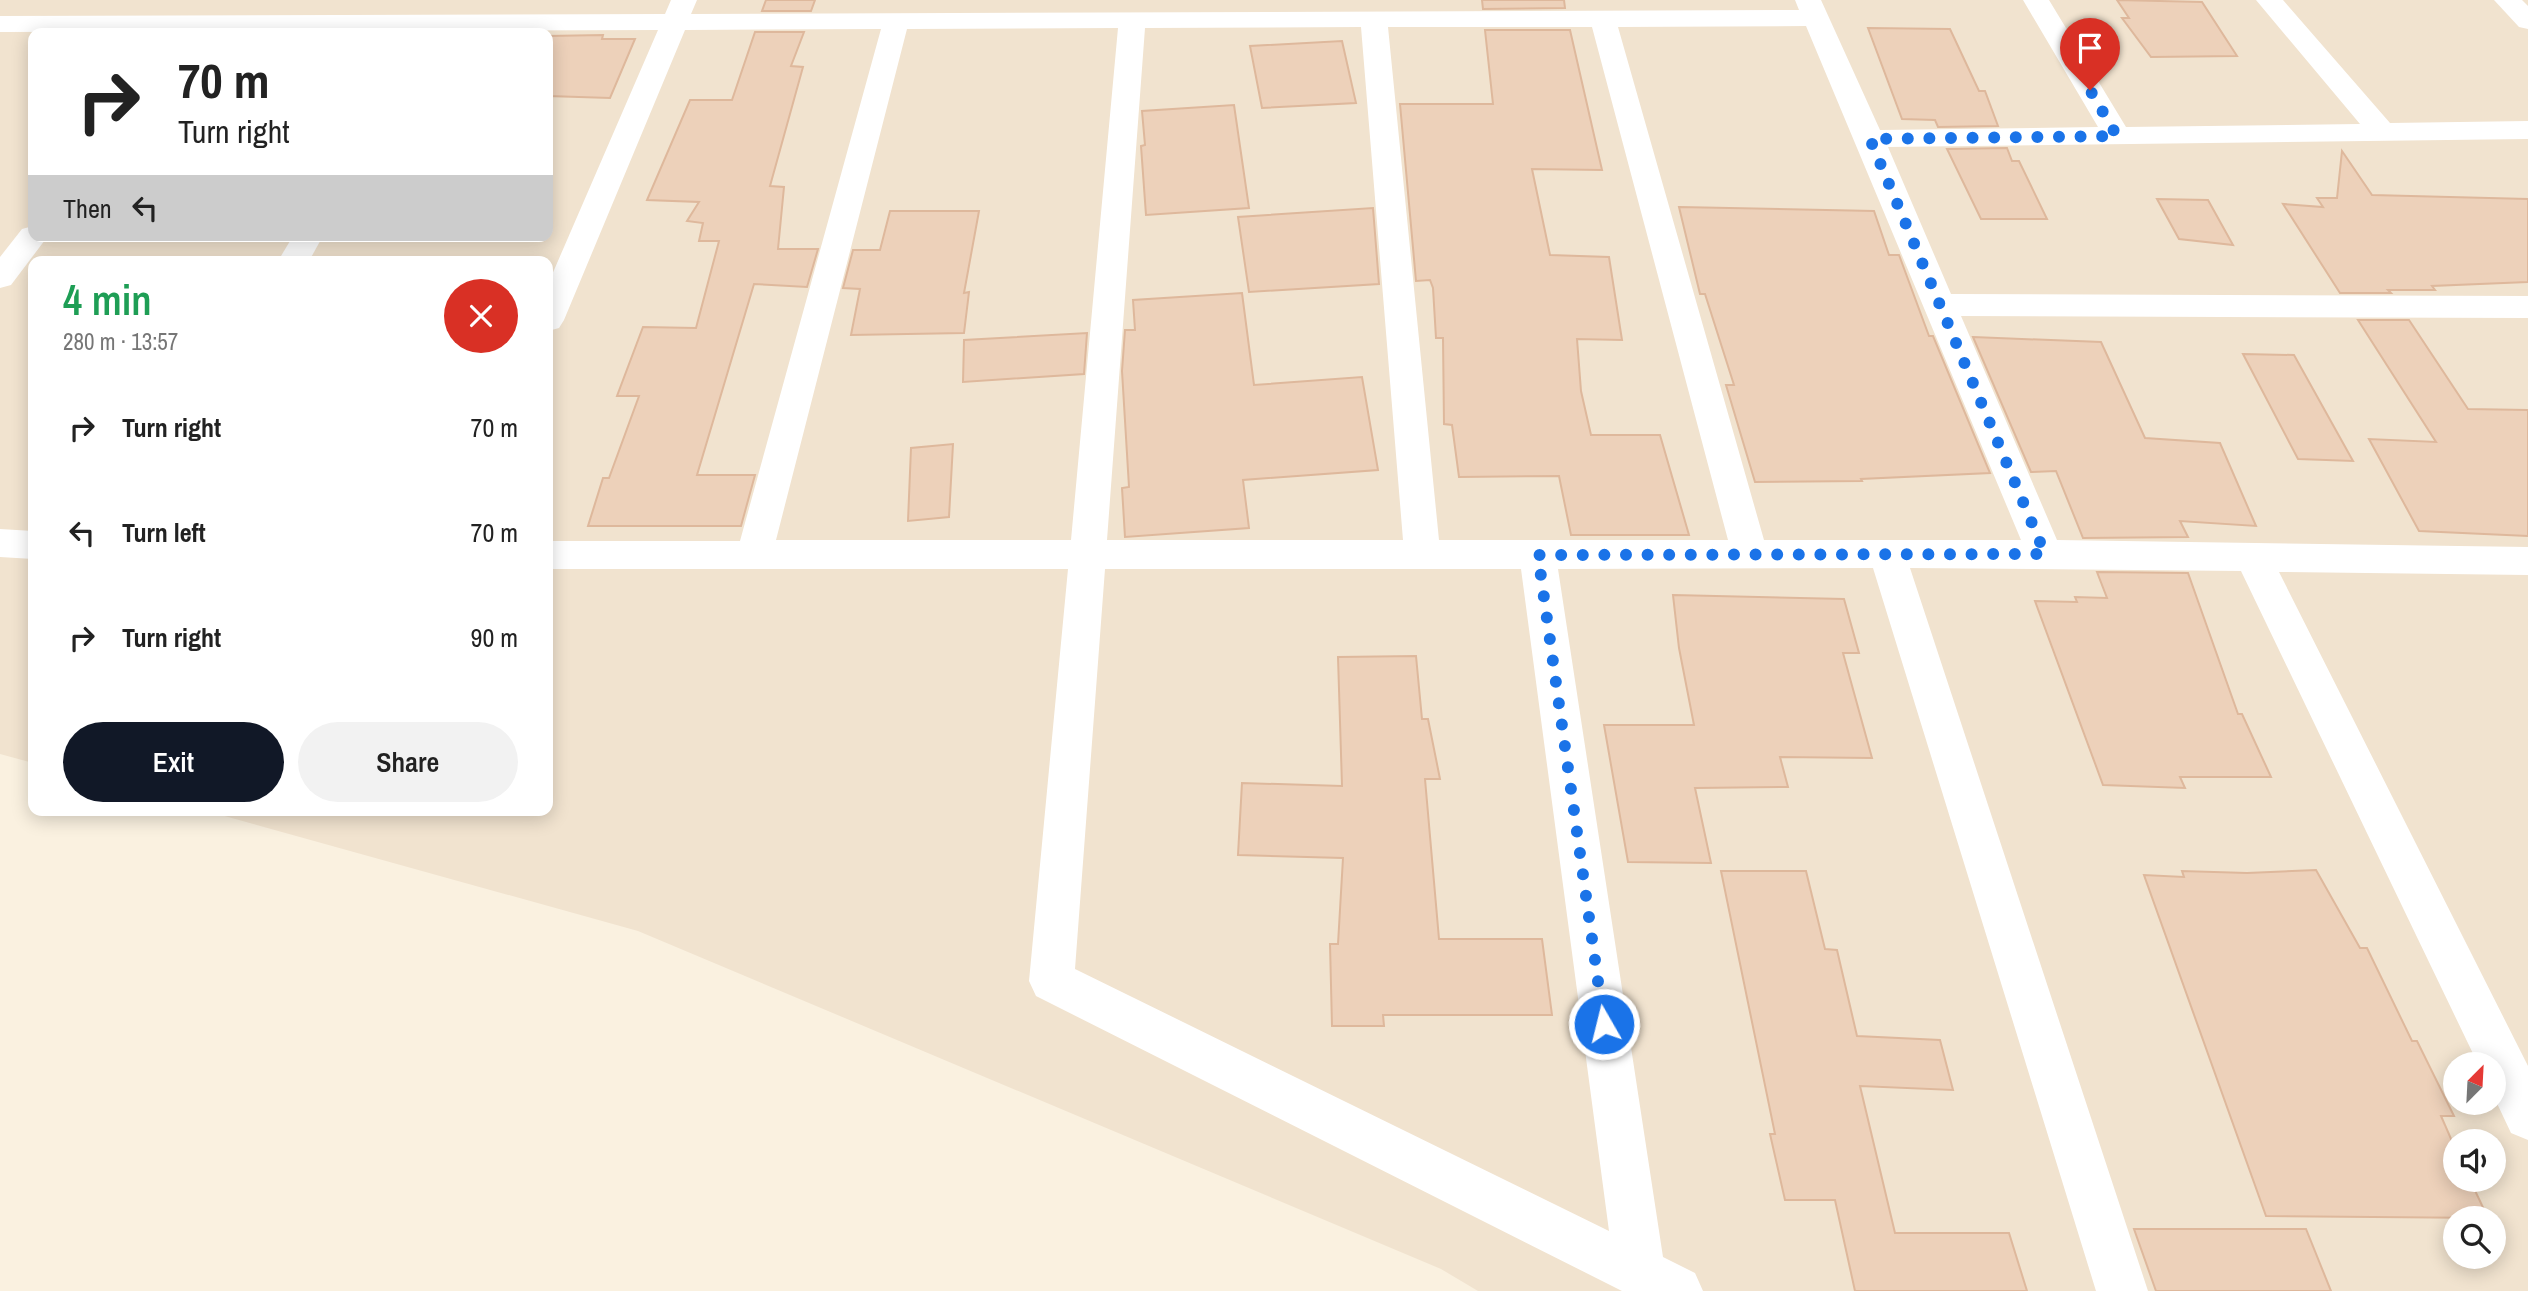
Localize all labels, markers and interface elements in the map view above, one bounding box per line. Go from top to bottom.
pin [2060,18,2120,90]
icon: arrive [2071,29,2109,67]
text: 70 m [178,47,270,113]
icon: right [63,56,154,147]
text: Turn right [178,110,290,153]
icon: left [126,189,164,227]
text: Then [63,191,112,226]
text: 4 min [63,272,152,328]
button: close [444,279,518,353]
text: 280 m · 13:57 [63,326,178,357]
icon: right [63,409,101,447]
text: Turn right [122,410,221,445]
text: 70 m [471,410,518,445]
icon: left [63,514,101,552]
text: Turn left [122,515,206,550]
text: 70 m [471,515,518,550]
icon: right [63,619,101,657]
text: Turn right [122,620,221,655]
text: 90 m [471,620,518,655]
button: Exit [63,722,284,802]
button: Share [298,722,518,802]
position arrow [1567,987,1641,1061]
north arrow [2443,1052,2506,1115]
map controls [2443,1052,2506,1269]
button: sound [2443,1129,2506,1192]
button: search [2443,1206,2506,1269]

